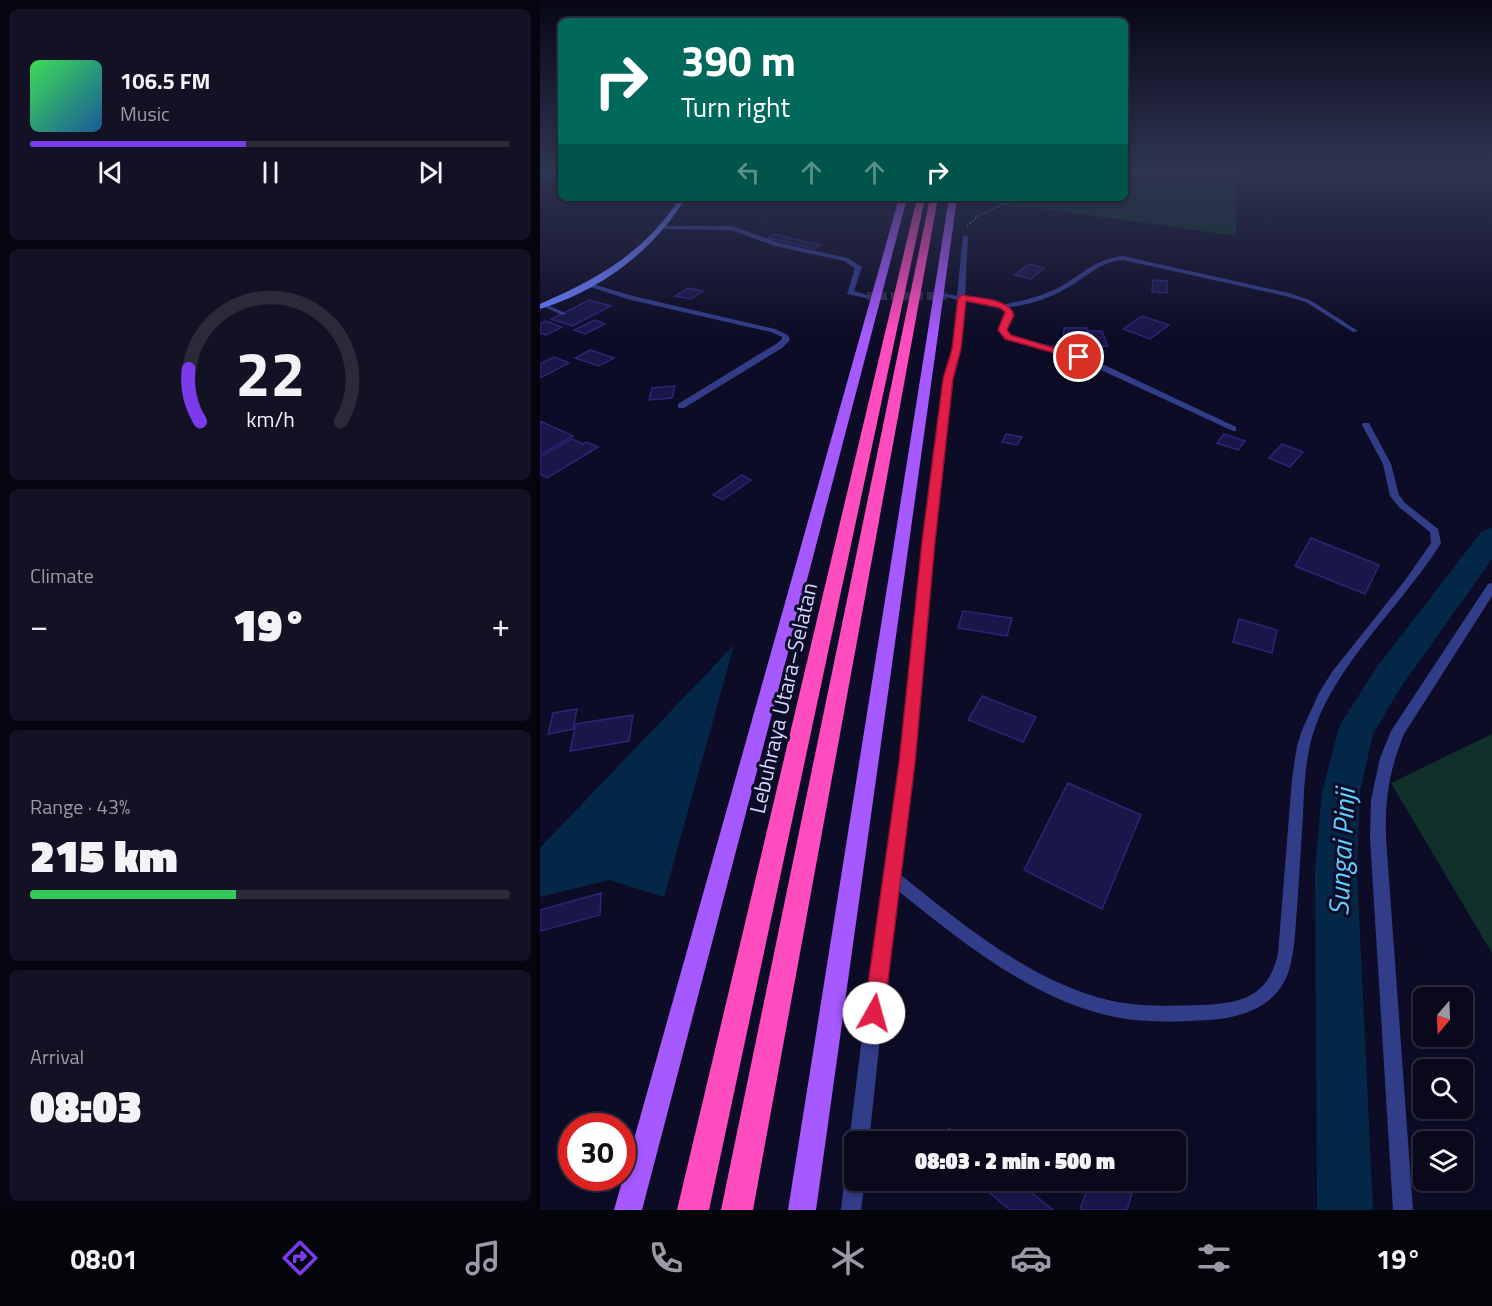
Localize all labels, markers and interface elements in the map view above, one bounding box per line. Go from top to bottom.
text: 390 m [681,28,796,92]
icon: right [582,42,660,120]
text: 106.5 FM [120,64,210,98]
text: Turn right [681,86,790,127]
text: Music [120,98,170,129]
icon: previous [94,156,127,189]
icon: pause [254,156,287,189]
icon: next [414,156,447,189]
icon: left [732,156,765,189]
icon: ahead [795,156,828,189]
icon: ahead [858,156,891,189]
icon: right [921,156,954,189]
text: 22 [235,325,305,420]
pin [1053,331,1104,382]
icon: arrive [1062,340,1095,373]
text: km/h [246,403,294,435]
text: Climate [30,560,94,591]
street label: Lebuhraya Utara–Selatan [740,579,826,817]
text: 19° [233,590,307,658]
text: − [30,600,48,650]
text: + [492,600,510,650]
water label: Sungai Pinji [1316,784,1366,917]
text: Range · 43% [30,791,130,822]
text: 215 km [30,821,178,889]
position arrow [842,981,906,1045]
north arrow [1413,987,1473,1047]
map controls [1413,987,1473,1191]
text: Arrival [30,1041,84,1072]
button: search [1413,1059,1473,1119]
text: 08:03 [30,1071,142,1139]
speed limit sign: 30 [558,1113,636,1191]
button: layers [1413,1131,1473,1191]
text: 08:03 · 2 min · 500 m [915,1144,1115,1178]
icon: directions [279,1237,321,1279]
icon: music [462,1237,504,1279]
icon: phone [645,1237,687,1279]
icon: climate [827,1237,869,1279]
icon: car [1010,1237,1052,1279]
icon: filters [1193,1237,1235,1279]
text: 08:01 [70,1238,138,1279]
text: 19° [1376,1238,1421,1279]

